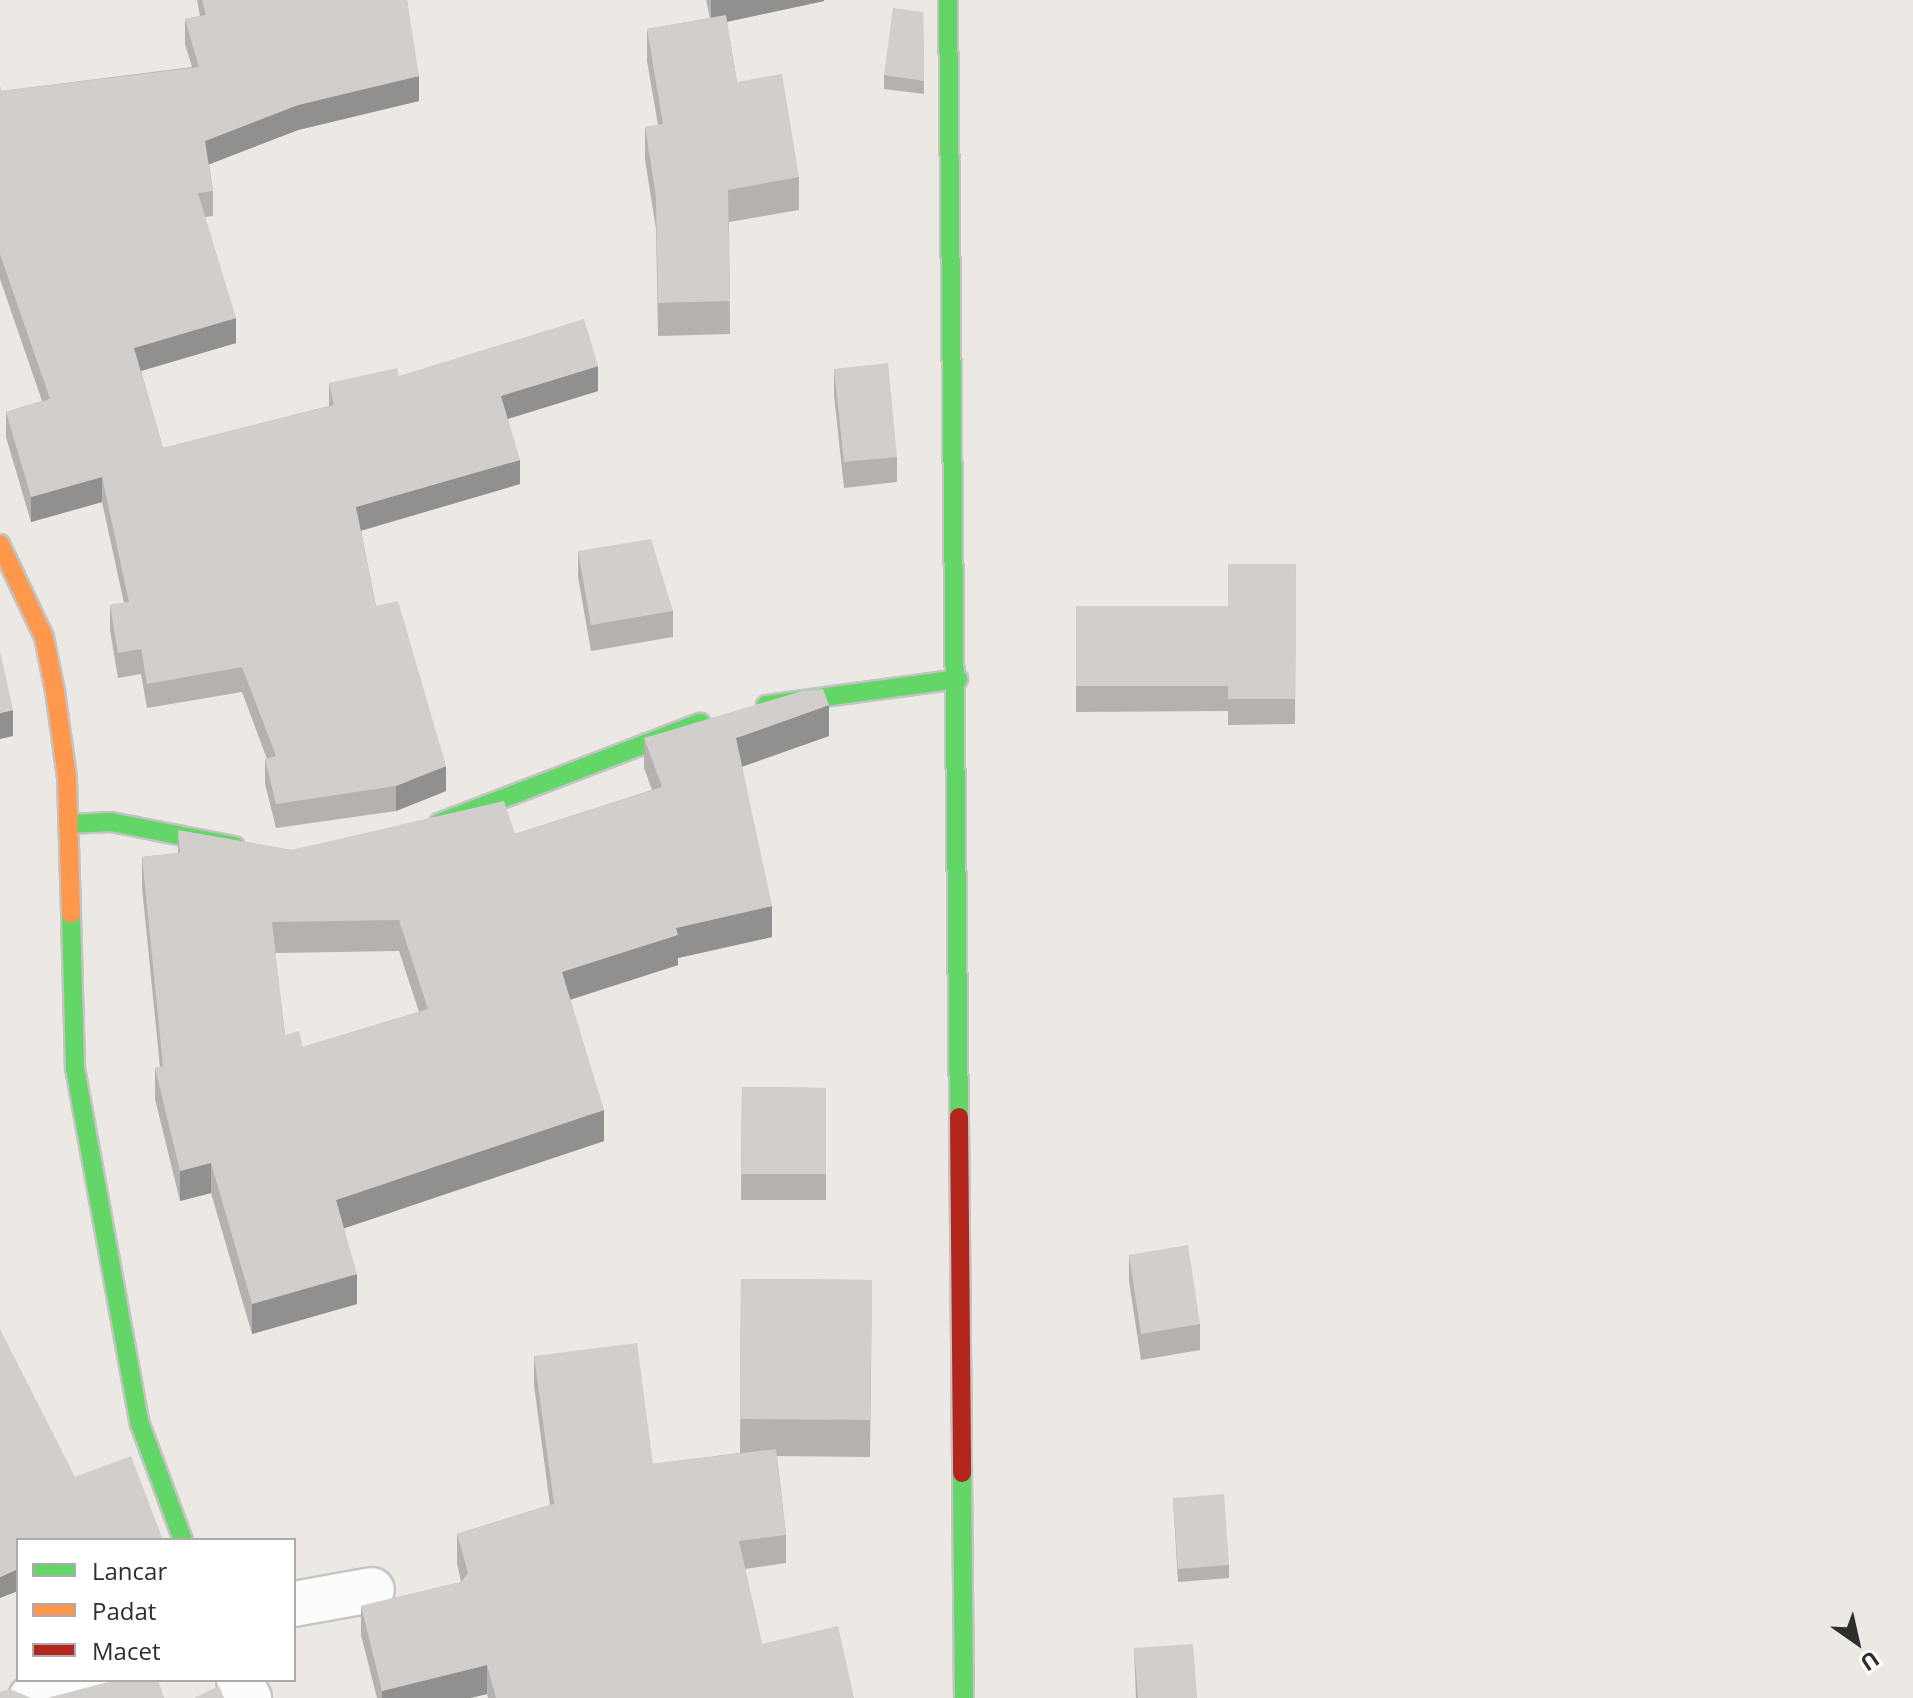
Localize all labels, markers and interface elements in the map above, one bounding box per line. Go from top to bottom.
legend [16,1538,296,1682]
text: Lancar [92,1554,167,1587]
text: Padat [92,1594,156,1627]
north arrow [1817,1602,1897,1682]
text: Macet [92,1634,160,1667]
text: U [1855,1645,1886,1679]

